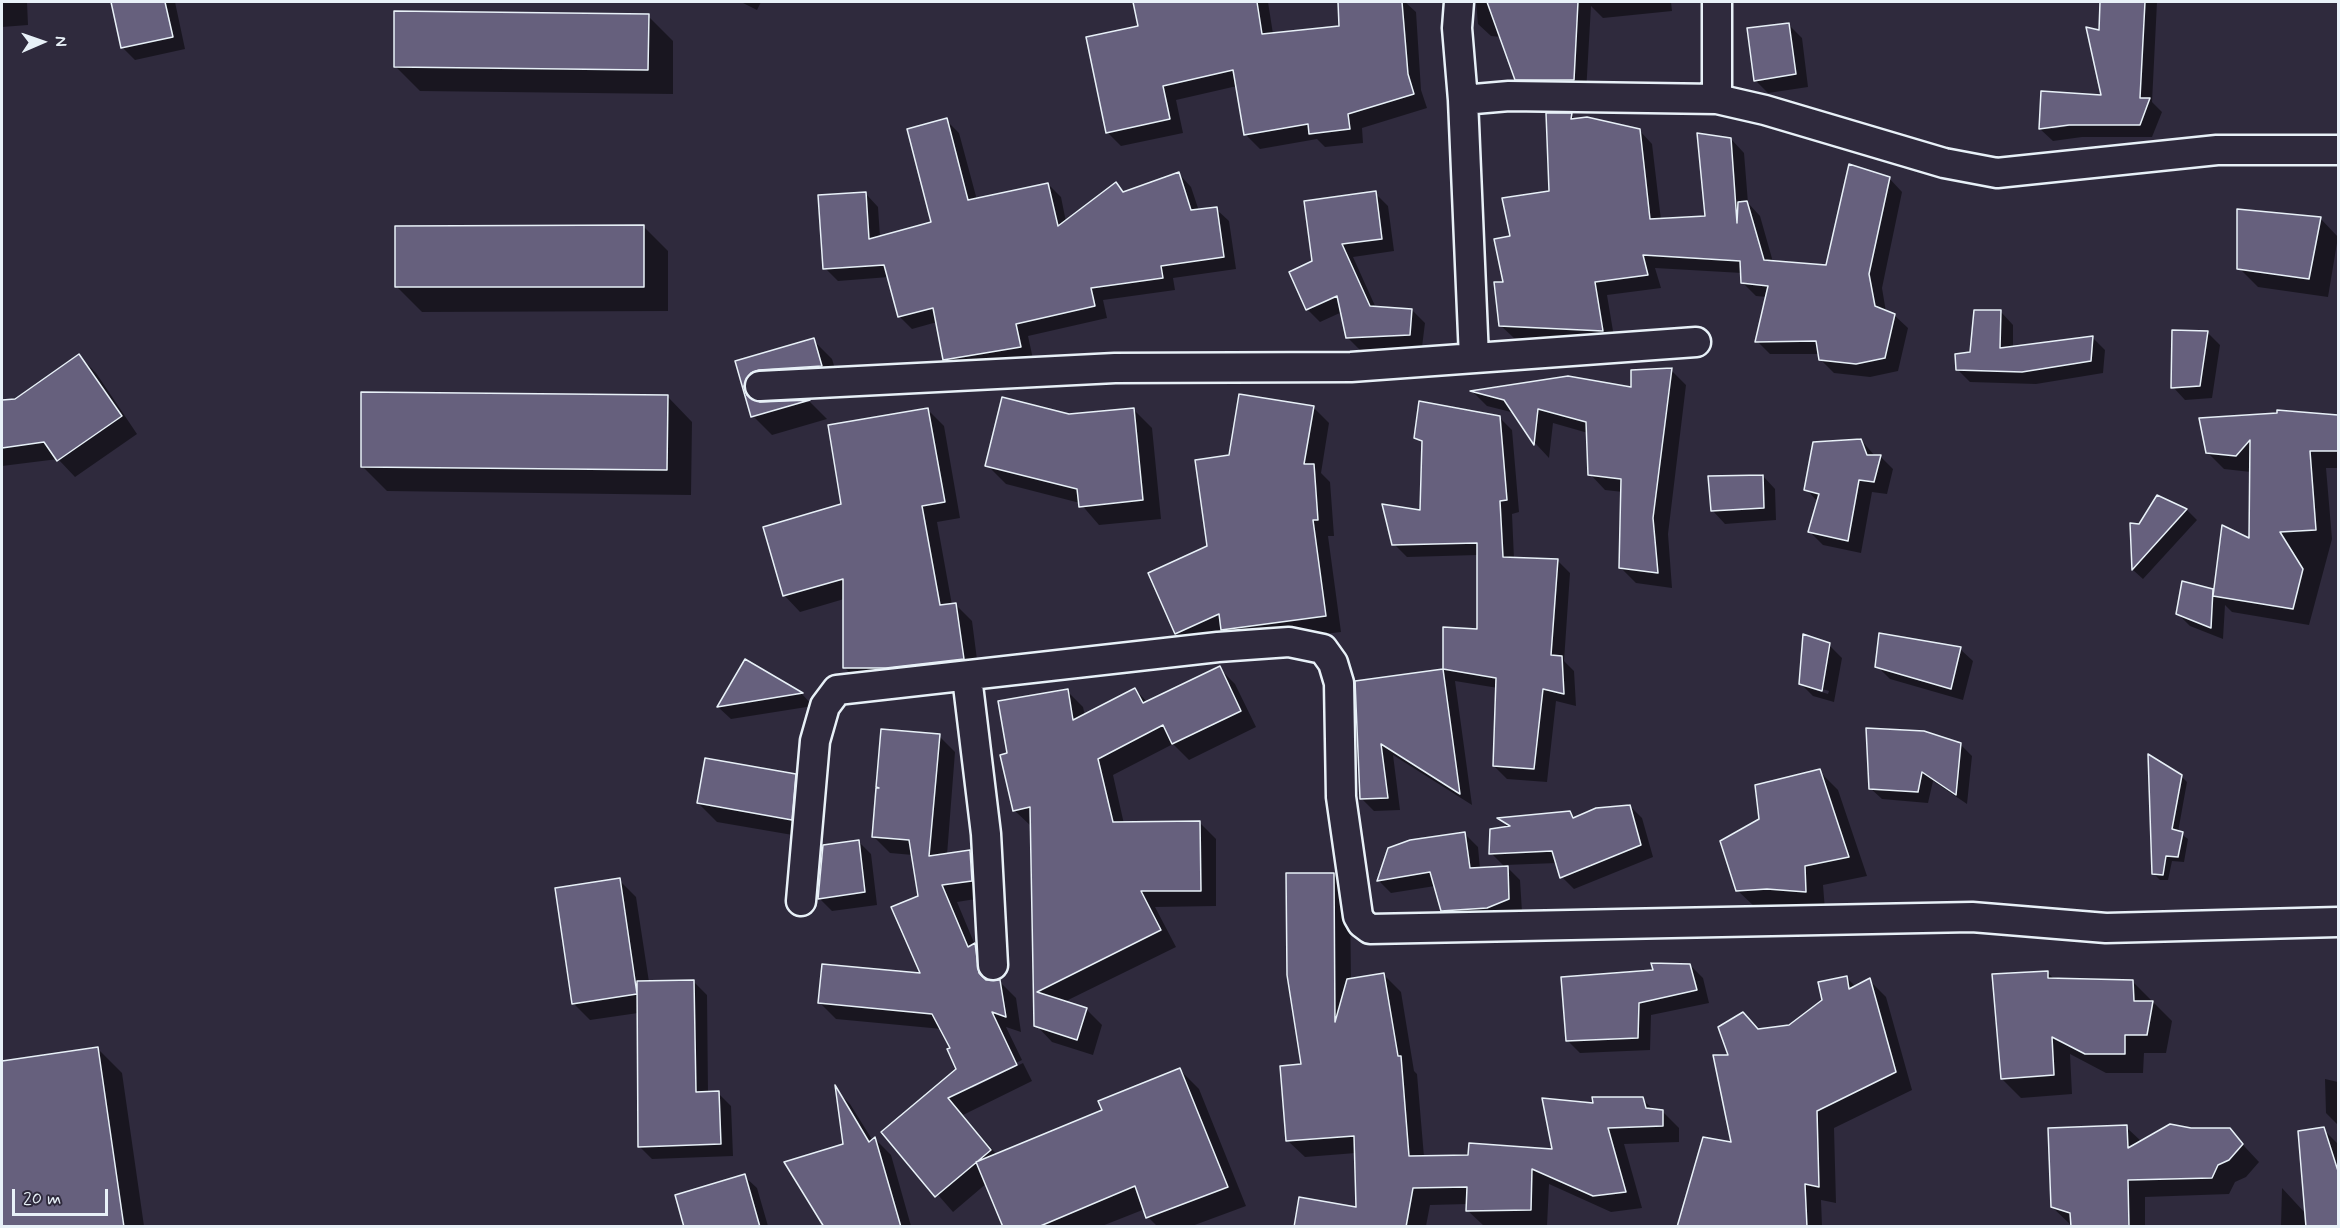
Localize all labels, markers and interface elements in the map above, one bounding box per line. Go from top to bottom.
north arrow [12,12,72,72]
text: N [50,36,71,47]
scale bar [15,1177,111,1215]
text: 20 m [23,1187,61,1211]

